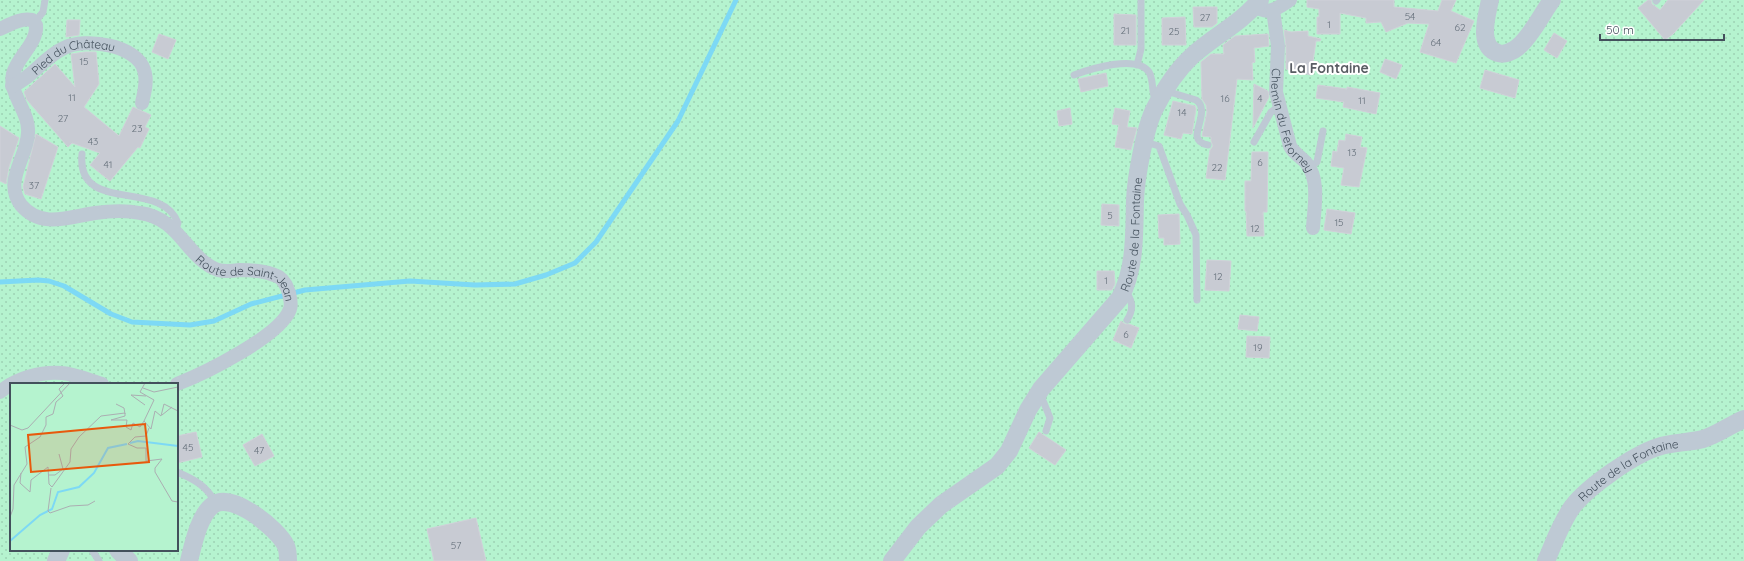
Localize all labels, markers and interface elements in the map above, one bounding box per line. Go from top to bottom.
house number: 54 [1405,10,1415,23]
house number: 27 [1200,11,1210,24]
scale bar [1600,16,1724,42]
house number: 1 [1327,18,1331,31]
house number: 62 [1455,21,1466,34]
text: 50 m [1606,22,1634,37]
house number: 21 [1120,24,1130,37]
house number: 25 [1169,25,1180,38]
street label: Pied du Château [28,36,117,78]
house number: 64 [1431,36,1441,49]
house number: 15 [79,55,89,68]
district label: La Fontaine [1289,59,1369,77]
street label: Chemin du Fetorney [1268,68,1318,175]
house number: 11 [68,91,76,104]
house number: 16 [1220,92,1230,105]
house number: 4 [1257,92,1263,105]
house number: 11 [1358,94,1366,107]
house number: 14 [1178,106,1186,119]
house number: 27 [58,112,68,125]
house number: 23 [132,122,142,135]
house number: 43 [88,135,98,148]
house number: 13 [1348,146,1356,159]
house number: 6 [1257,156,1263,169]
house number: 41 [104,158,112,171]
house number: 22 [1211,161,1223,174]
street label: Route de la Fontaine [1116,176,1145,294]
house number: 37 [29,179,39,192]
house number: 5 [1107,209,1113,222]
house number: 15 [1334,216,1344,229]
house number: 12 [1250,222,1260,235]
street label: Route de Saint-Jean [193,251,298,303]
house number: 12 [1213,270,1223,283]
house number: 1 [1104,274,1108,287]
house number: 6 [1123,328,1129,341]
house number: 19 [1253,341,1263,354]
inset map [10,383,178,551]
street label: Route de la Fontaine [1574,435,1680,504]
house number: 45 [183,441,193,454]
house number: 47 [254,444,264,457]
house number: 57 [451,539,461,552]

